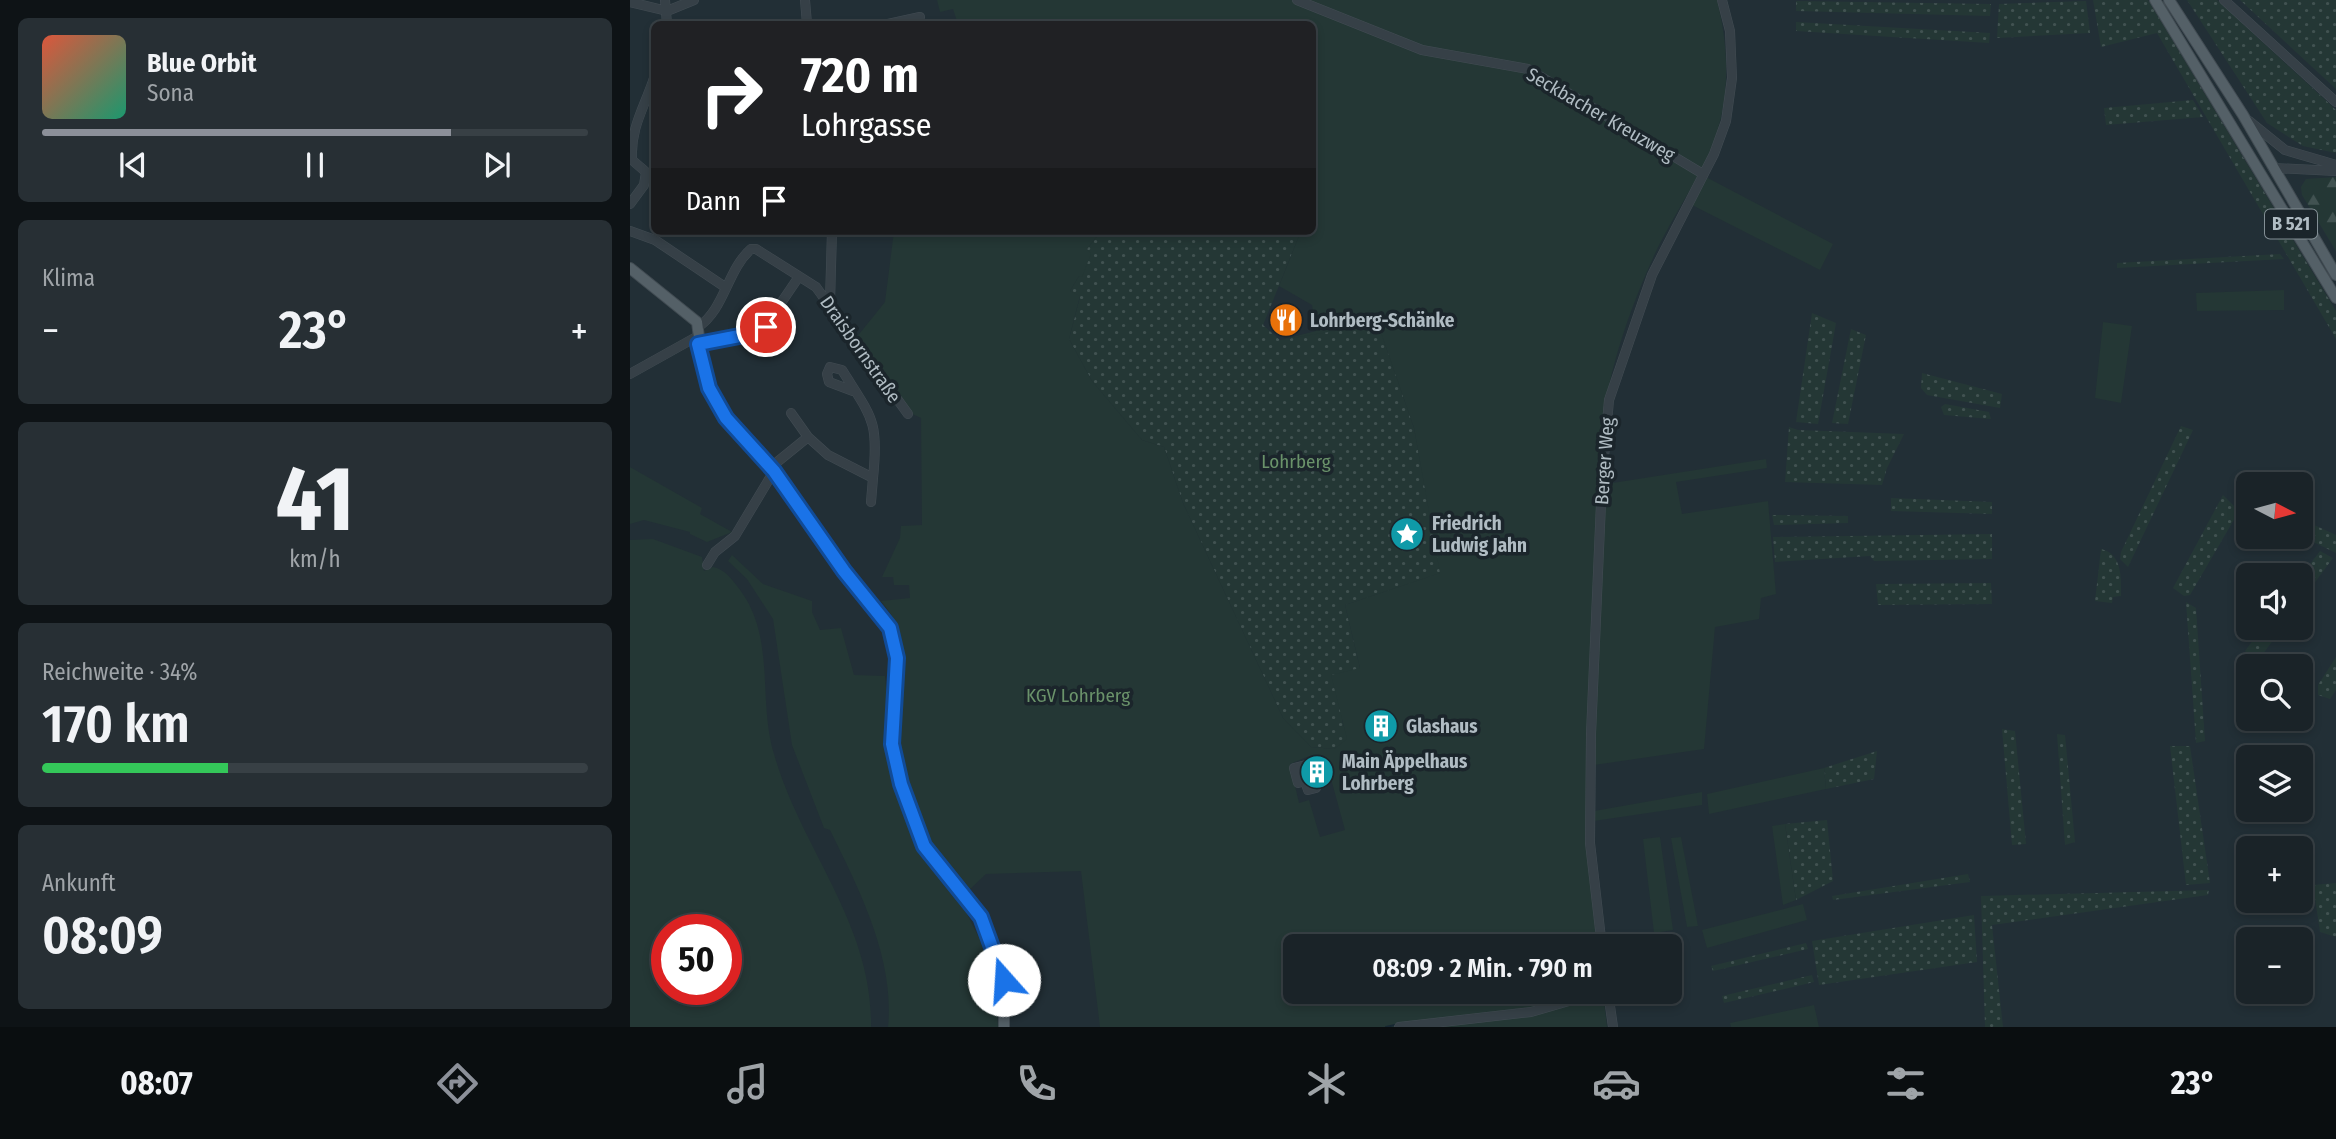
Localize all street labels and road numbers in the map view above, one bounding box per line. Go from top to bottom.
street label: Seckbacher Kreuzweg [1523,63,1679,166]
road number: B 521 [2265,210,2317,238]
street label: Draisbornstraße [815,291,906,407]
street label: Berger Weg [1590,416,1619,506]

